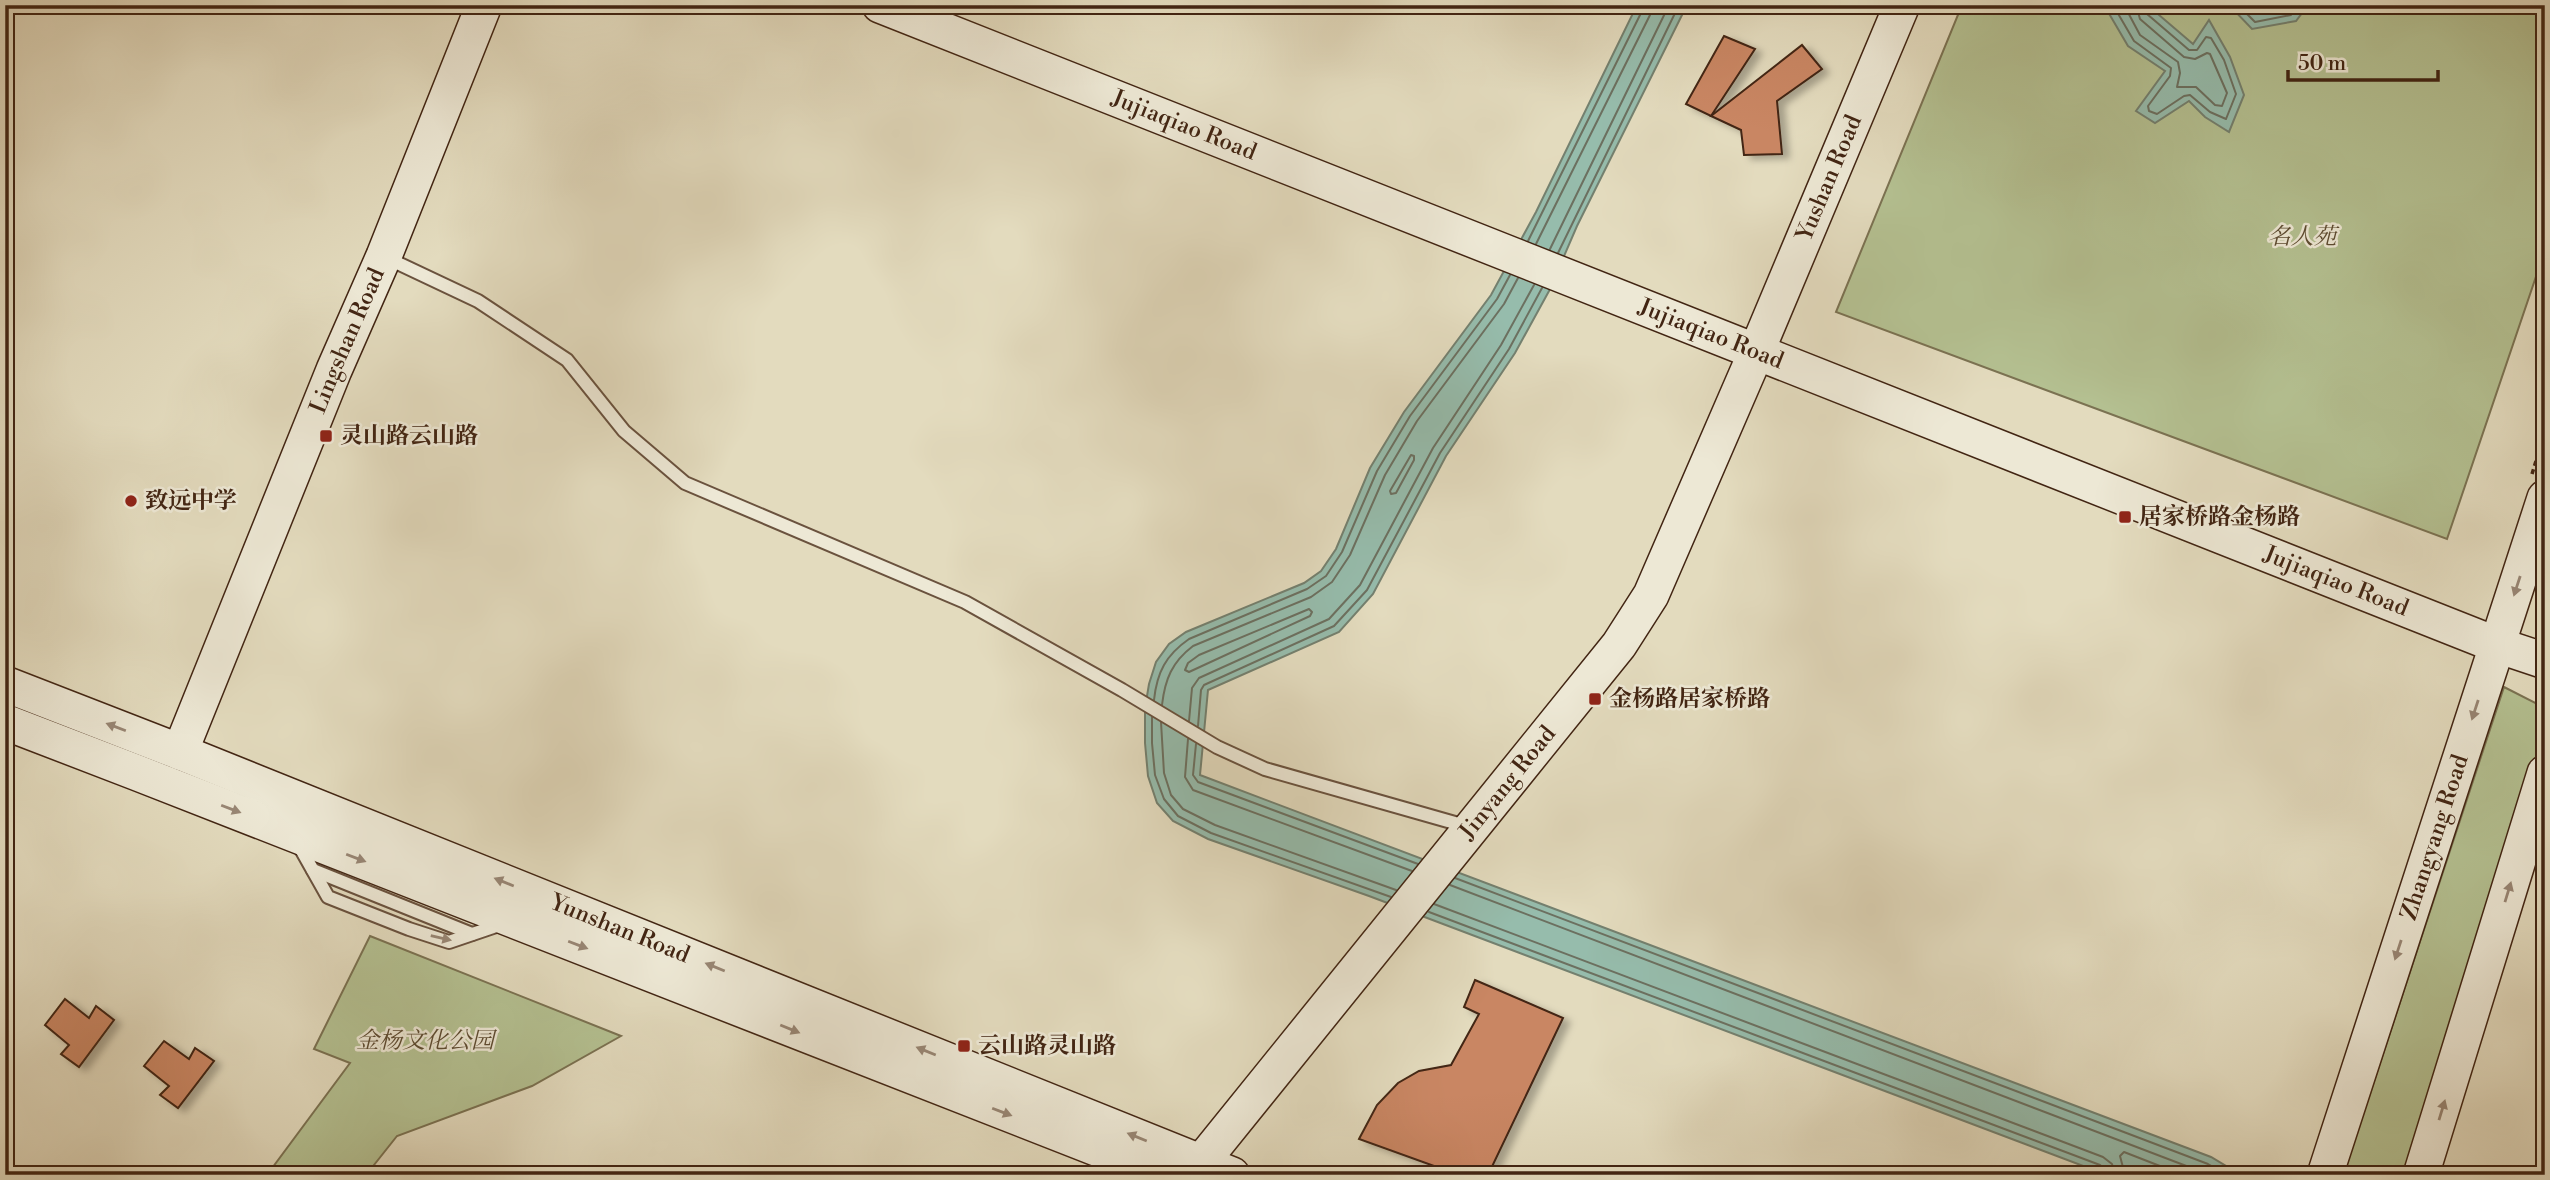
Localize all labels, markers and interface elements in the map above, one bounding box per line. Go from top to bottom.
scale bar [2288,38,2438,82]
text: 50 m [2298,51,2346,77]
street label: Jujiaqiao Road [1107,84,1261,167]
street label: Yushan Road [1790,111,1868,246]
park label: 名人苑 [2268,223,2341,251]
street label: Lingshan Road [304,264,391,418]
street label: Jujiaqiao Road [1634,292,1788,375]
place label: 灵山路云山路 [340,422,478,450]
marker: 灵山路云山路 [318,428,334,444]
place label: 致远中学 [145,487,237,515]
marker: 致远中学 [123,493,139,509]
place label: 居家桥路金杨路 [2139,503,2300,531]
marker: 居家桥路金杨路 [2117,509,2133,525]
street label: Jujiaqiao Road [2259,540,2413,623]
one-way arrow [2511,576,2521,597]
place label: 金杨路居家桥路 [1609,685,1770,713]
marker: 金杨路居家桥路 [1587,691,1603,707]
one-way arrow [2470,700,2480,721]
street label: Jinyang Road [1453,720,1562,846]
one-way arrow [106,722,127,733]
street label: Zhangyang Road [2395,751,2475,924]
one-way arrow [221,804,242,815]
one-way arrow [345,852,366,863]
one-way arrow [493,876,514,887]
one-way arrow [2504,881,2514,902]
street label: Yunshan Road [545,888,694,969]
one-way arrow [430,933,452,944]
one-way arrow [2392,939,2402,960]
one-way arrow [568,940,589,951]
one-way arrow [704,961,725,972]
one-way arrow [779,1024,800,1035]
park label: 金杨文化公园 [356,1027,498,1055]
place label: 云山路灵山路 [978,1032,1116,1060]
marker: 云山路灵山路 [956,1038,972,1054]
one-way arrow [916,1046,937,1057]
one-way arrow [2437,1099,2447,1120]
one-way arrow [991,1107,1012,1118]
one-way arrow [1126,1131,1147,1142]

